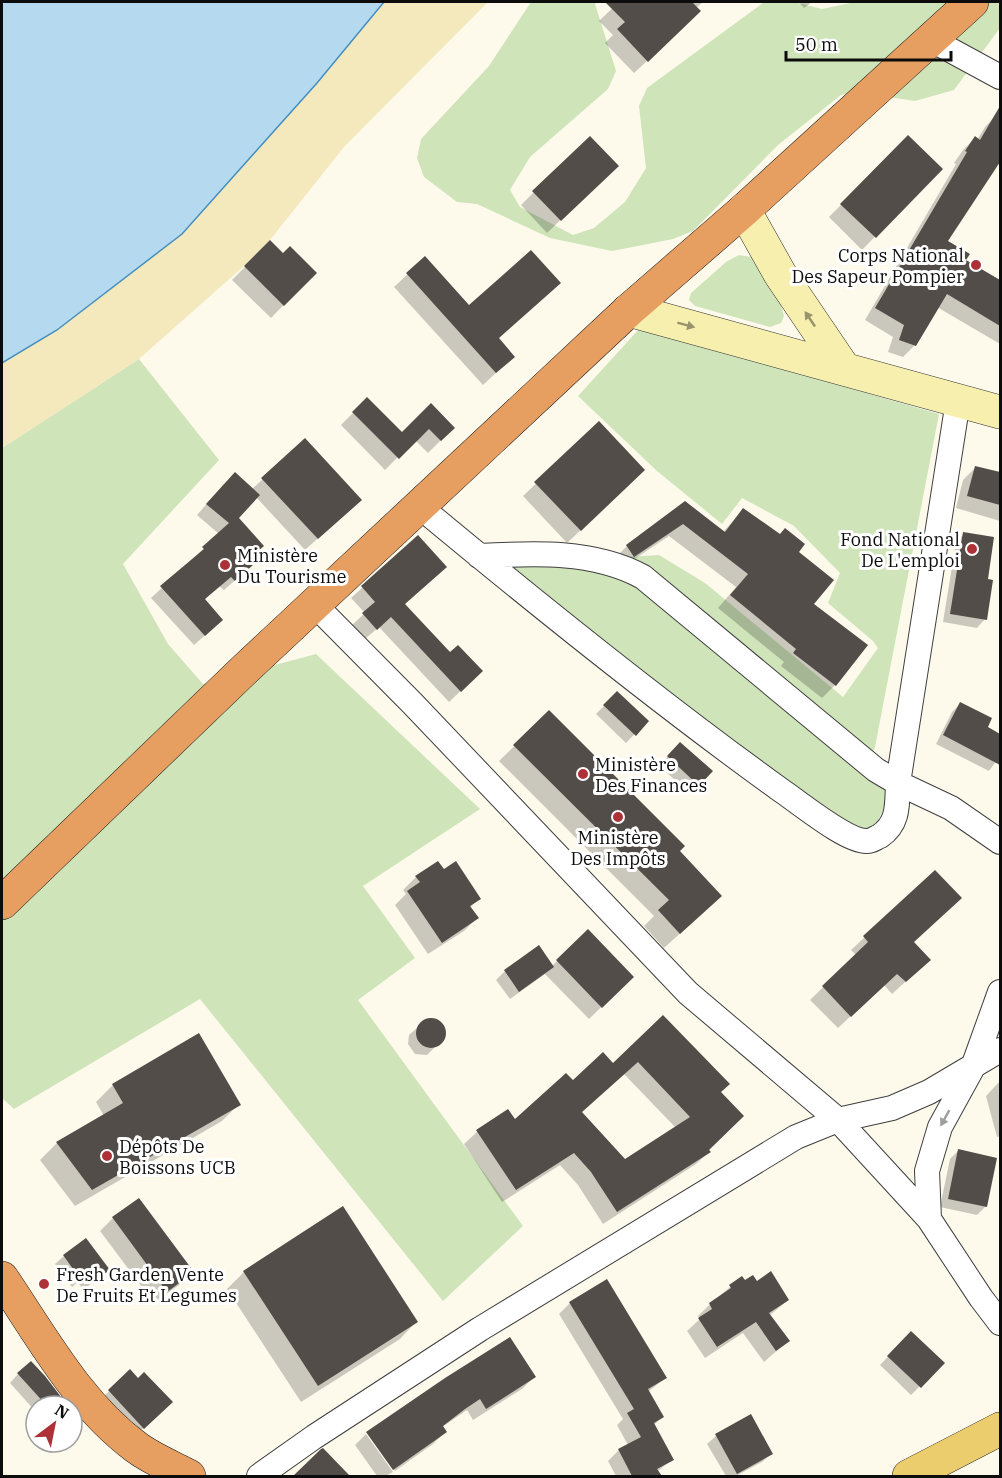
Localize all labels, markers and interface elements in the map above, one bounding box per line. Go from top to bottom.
scale bar [786,24,951,62]
text: 50 m [795,33,838,56]
place label: Corps National Des Sapeur Pompier [792,244,964,288]
marker: Corps National Des Sapeur Pompier [969,258,983,272]
one-way arrow [804,311,816,327]
one-way arrow [677,321,695,331]
place label: Fond National De L'emploi [840,528,960,572]
marker: Fond National De L'emploi [965,542,979,556]
place label: Ministère Du Tourisme [237,544,346,588]
marker: Ministère Du Tourisme [218,558,232,572]
place label: Ministère Des Finances [595,753,707,797]
marker: Ministère Des Finances [576,767,590,781]
marker: Ministère Des Impôts [611,810,625,824]
place label: Ministère Des Impôts [570,826,666,870]
one-way arrow [940,1110,950,1127]
place label: Dépôts De Boissons UCB [119,1135,236,1179]
marker: Dépôts De Boissons UCB [100,1149,114,1163]
place label: Fresh Garden Vente De Fruits Et Legumes [56,1263,237,1307]
marker: Fresh Garden Vente De Fruits Et Legumes [37,1277,51,1291]
north arrow [24,1394,84,1454]
text: N [51,1399,73,1423]

